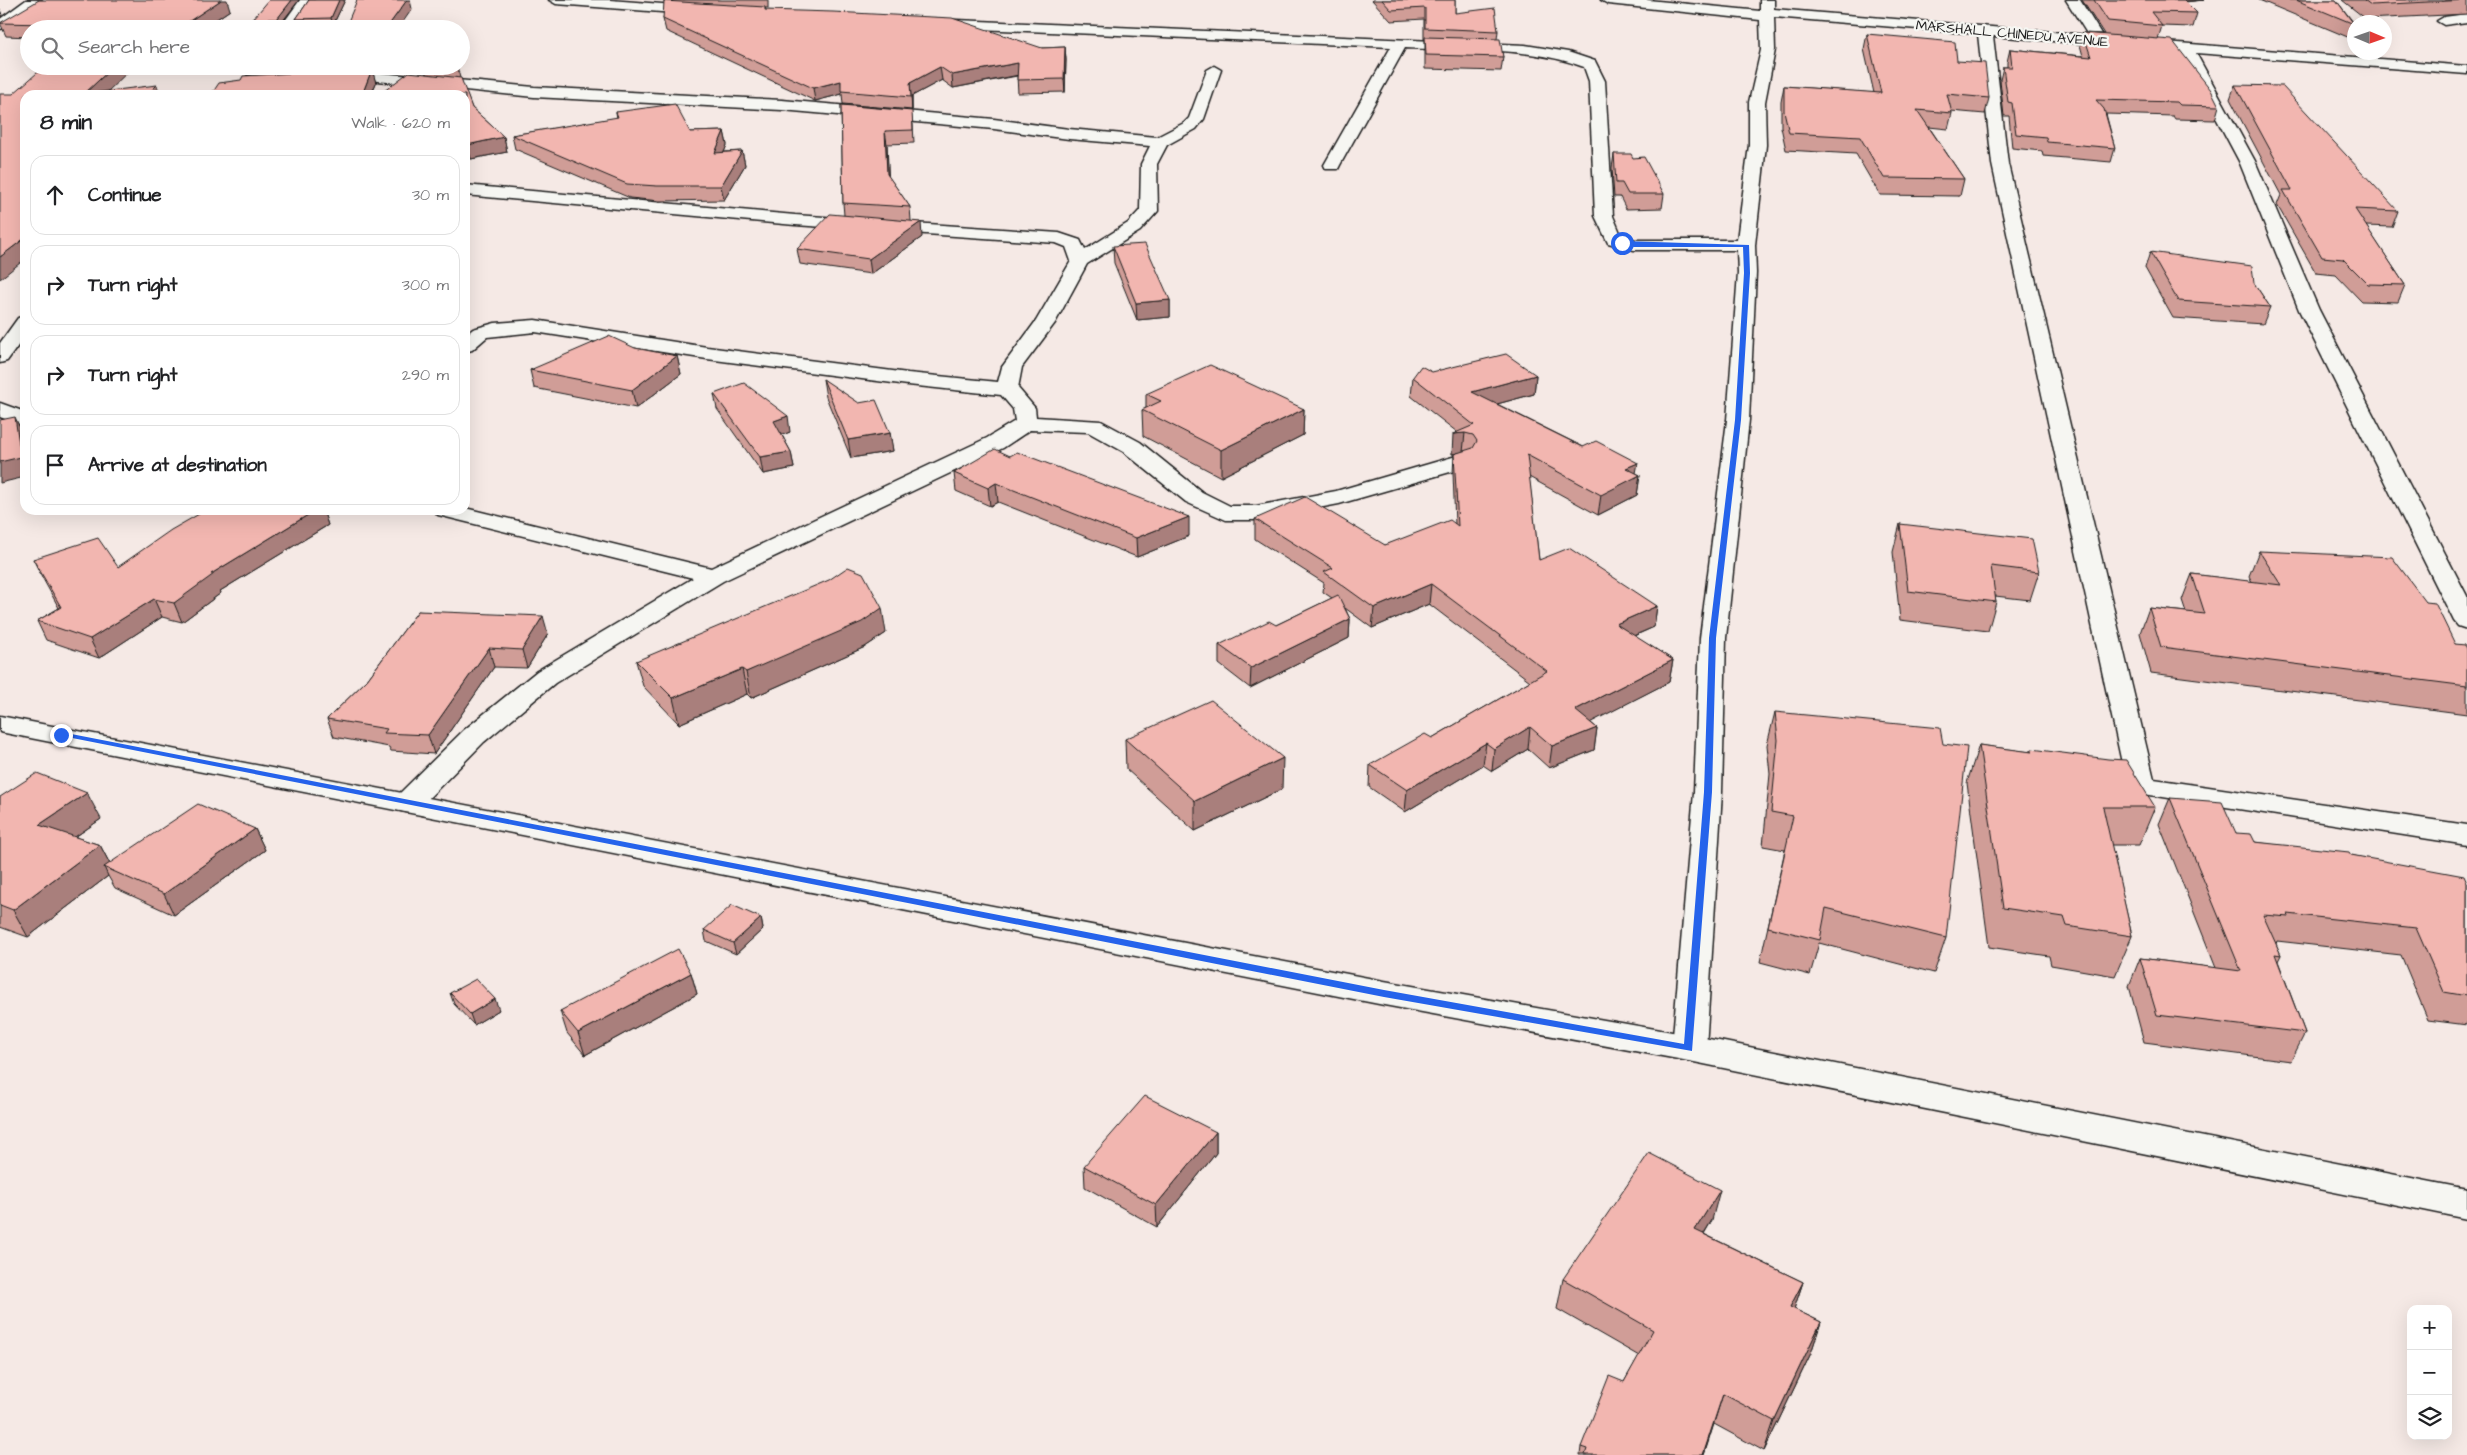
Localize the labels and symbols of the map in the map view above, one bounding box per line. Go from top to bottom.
north arrow [2347,15,2392,60]
street label: MARSHALL CHINEDU AVENUE [1915,16,2110,52]
route start [1611,232,1634,255]
route end [50,724,73,747]

